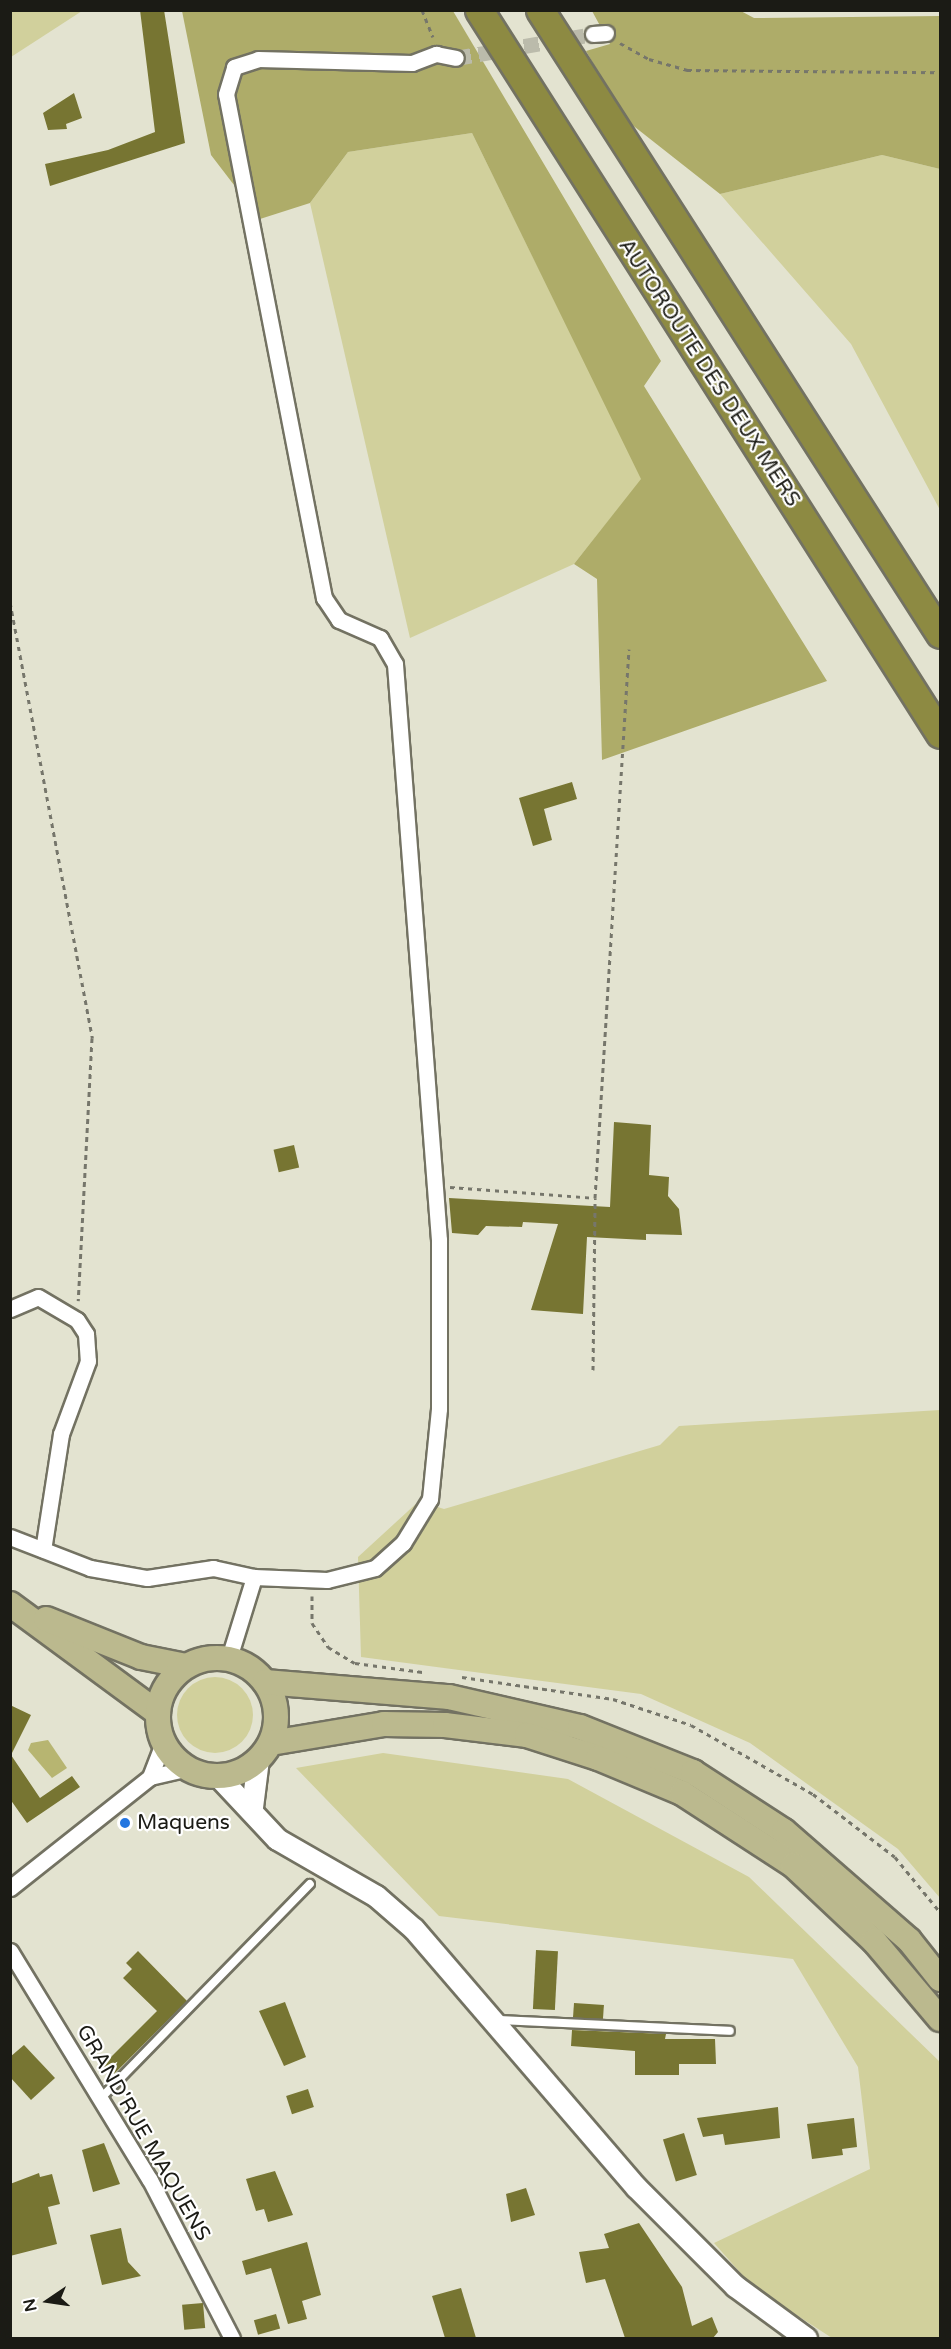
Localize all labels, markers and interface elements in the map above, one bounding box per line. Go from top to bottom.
street label: AUTOROUTE DES DEUX MERS [613,235,805,511]
place label: Maquens [137,1810,230,1836]
marker: Maquens [118,1816,132,1830]
street label: GRAND'RUE MAQUENS [71,2020,215,2246]
north arrow [18,2271,78,2331]
text: N [19,2297,42,2314]

